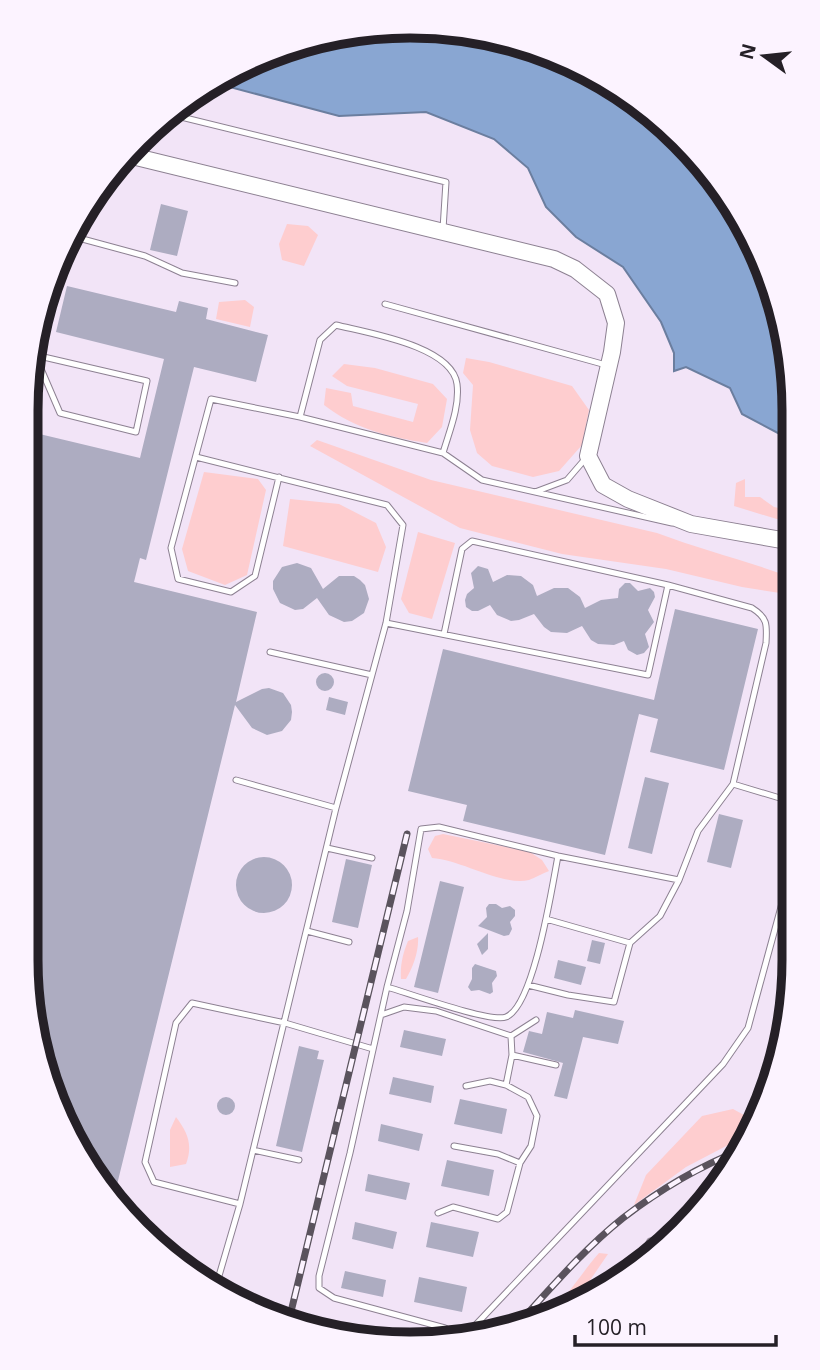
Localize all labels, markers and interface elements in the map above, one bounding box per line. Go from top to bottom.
north arrow [729,21,799,91]
text: N [733,41,762,62]
scale bar [575,1304,776,1348]
text: 100 m [586,1313,647,1341]

